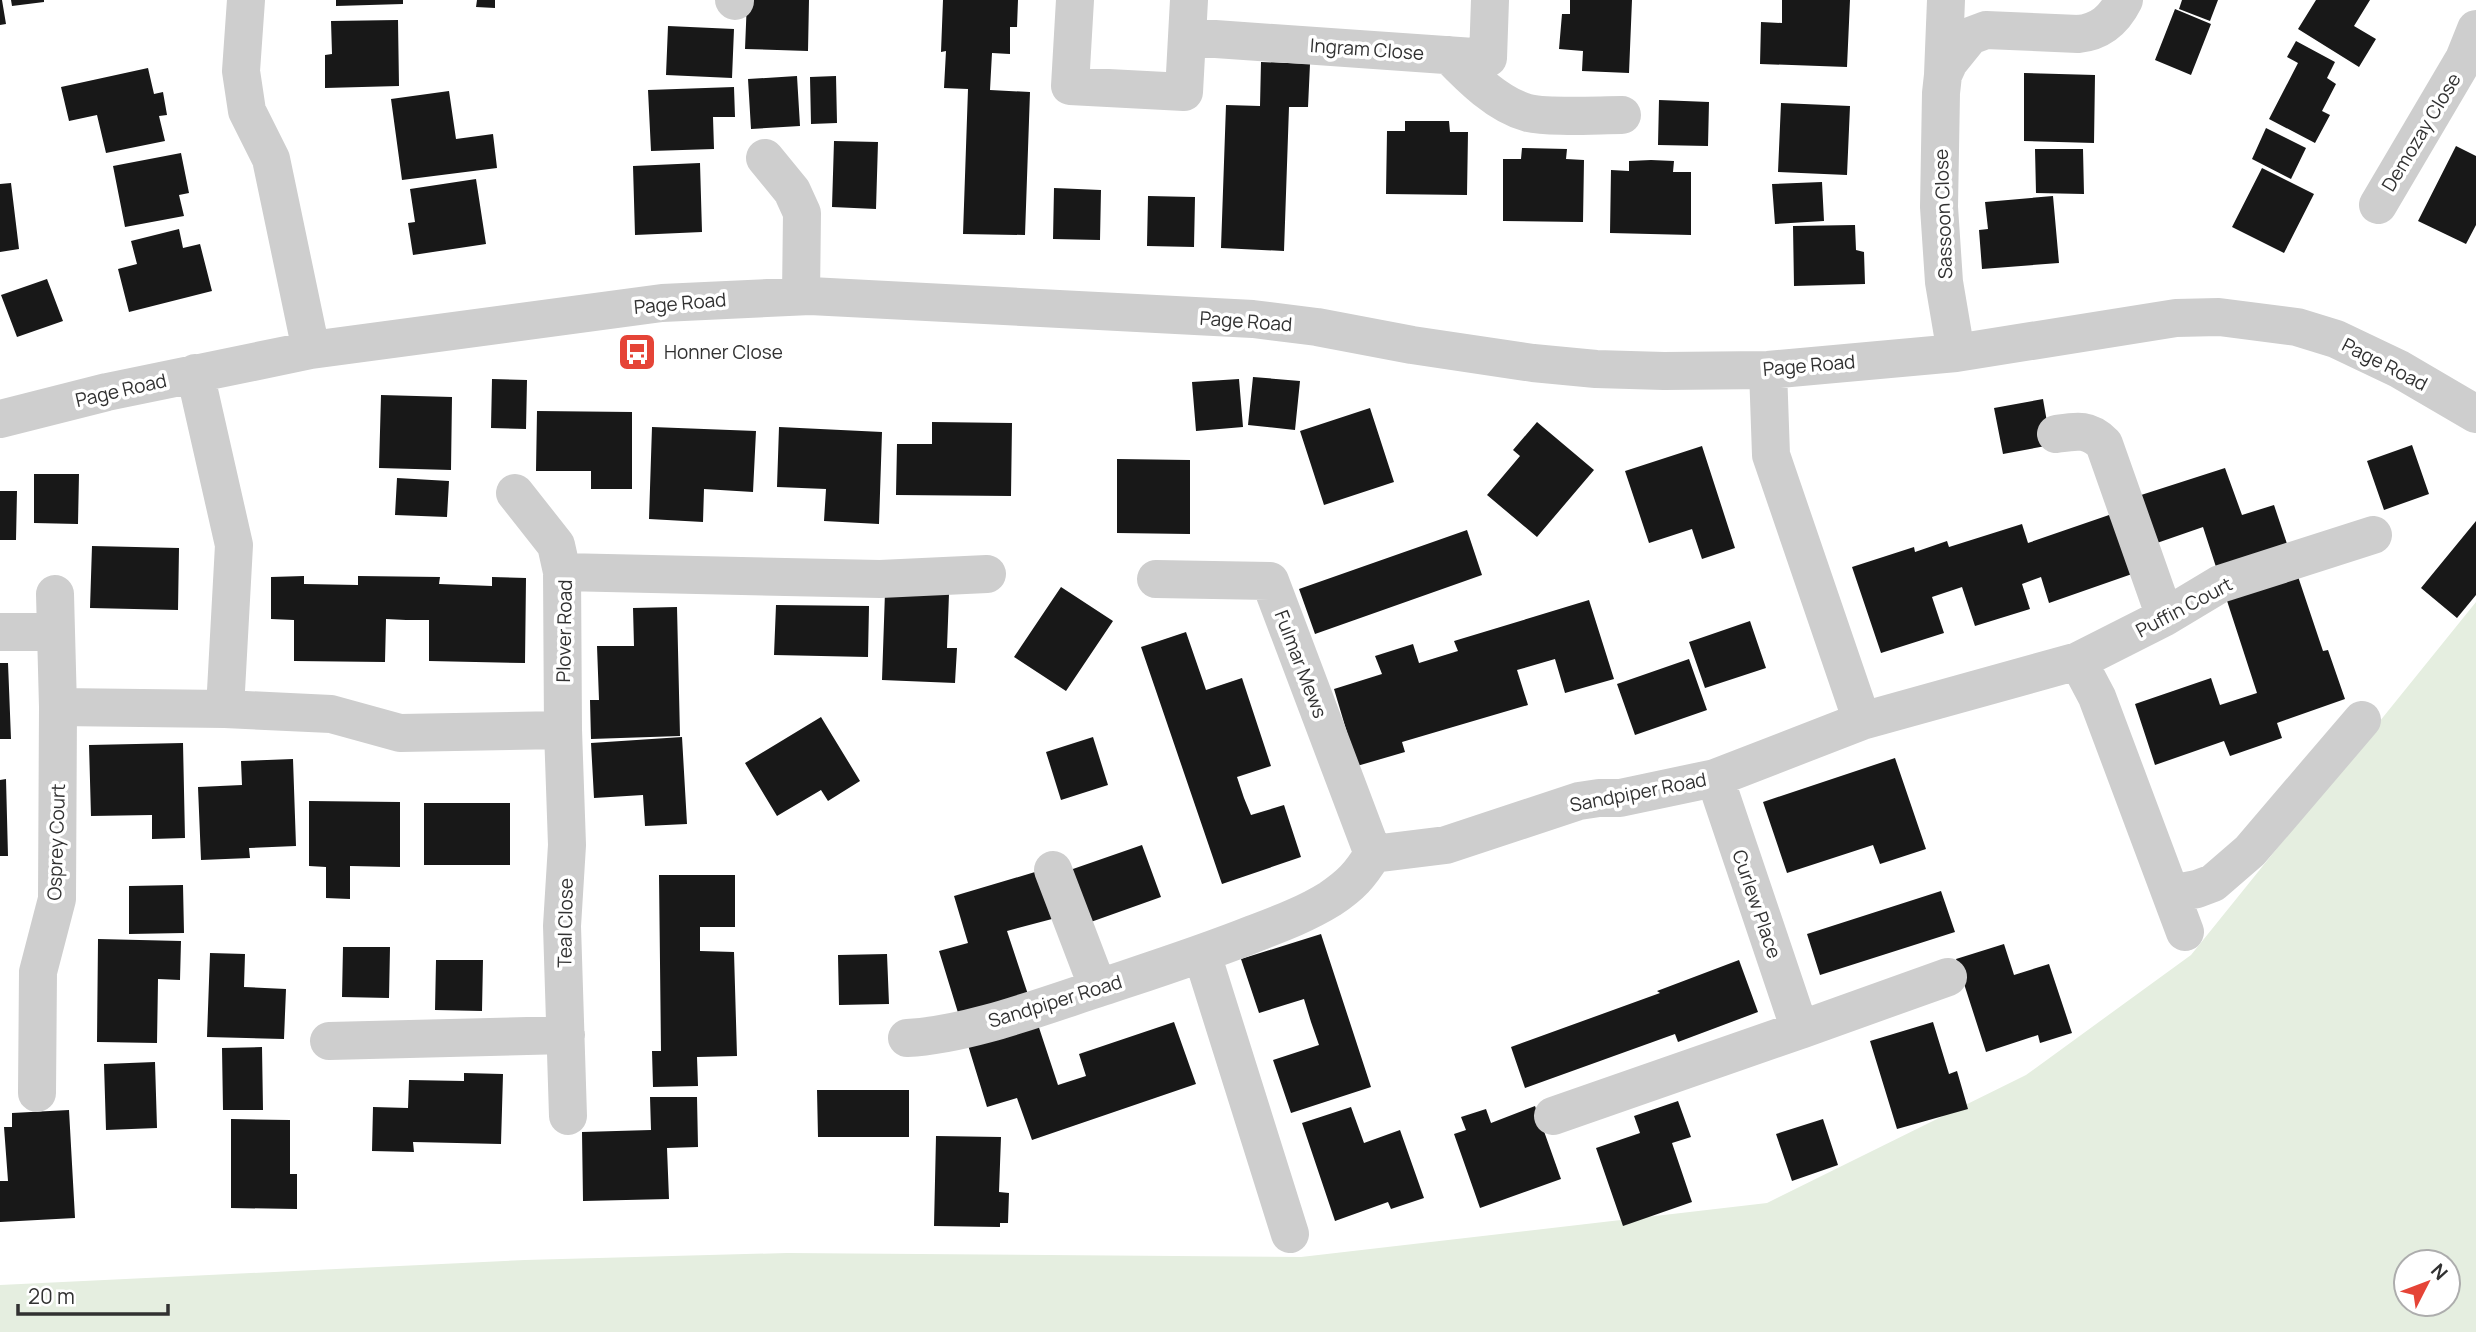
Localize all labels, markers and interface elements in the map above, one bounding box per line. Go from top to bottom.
street label: Ingram Close [1309,32,1425,66]
street label: Demozay Close [2375,68,2467,196]
street label: Sassoon Close [1928,149,1958,279]
street label: Page Road [633,286,727,320]
street label: Page Road [1199,305,1293,337]
bus stop icon: Honner Close [616,331,658,373]
street label: Page Road [2338,331,2432,397]
place label: Honner Close [664,339,783,365]
street label: Page Road [1762,348,1856,382]
street label: Page Road [73,367,169,413]
street label: Puffin Court [2131,571,2237,643]
street label: Plover Road [550,579,578,683]
street label: Fulmar Mews [1269,606,1333,722]
street label: Sandpiper Road [1568,766,1708,818]
street label: Osprey Court [41,783,71,901]
street label: Curlew Place [1726,846,1788,962]
street label: Teal Close [551,878,579,968]
street label: Sandpiper Road [985,968,1125,1034]
north arrow [2392,1248,2462,1318]
text: N [2425,1258,2454,1285]
scale bar [18,1272,168,1316]
text: 20 m [28,1282,75,1310]

